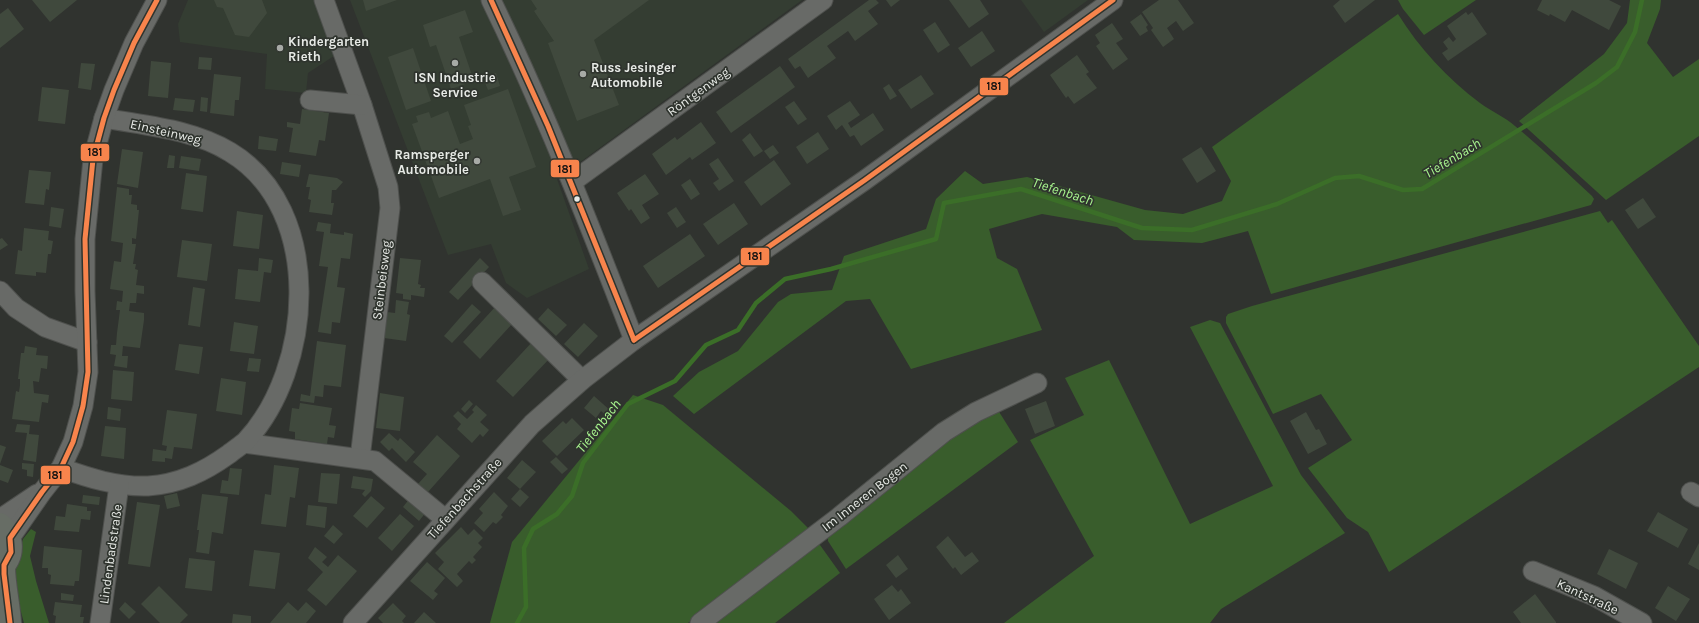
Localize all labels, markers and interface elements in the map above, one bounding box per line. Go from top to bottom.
place label: Kindergarten Rieth [288,34,369,64]
marker: Kindergarten Rieth [275,43,285,53]
marker: ISN Industrie Service [450,58,460,68]
place label: Russ Jesinger Automobile [591,60,677,90]
street label: Röntgenweg [664,63,733,119]
marker: Russ Jesinger Automobile [578,69,588,79]
place label: ISN Industrie Service [414,70,496,100]
line badge: 181 [979,77,1009,96]
text: 181 [987,80,1001,93]
street label: Einsteinweg [129,116,204,147]
water label: Tiefenbach [1421,135,1484,182]
line badge: 181 [80,143,110,162]
text: 181 [88,146,102,159]
place label: Ramsperger Automobile [394,147,470,177]
marker: Ramsperger Automobile [472,156,482,166]
line badge: 181 [550,159,580,178]
text: 181 [558,163,572,176]
water label: Tiefenbach [1030,174,1096,209]
unlabelled marker [572,194,582,204]
street label: Steinbeisweg [369,239,394,321]
line badge: 181 [740,247,770,266]
text: 181 [748,250,762,263]
water label: Tiefenbach [572,396,625,457]
street label: Tiefenbachstraße [424,455,505,542]
street label: Im Inneren Bogen [819,458,910,534]
line badge: 181 [40,465,71,485]
text: 181 [48,469,62,482]
street label: Lindenbadstraße [96,503,125,605]
street label: Kantstraße [1555,576,1621,617]

